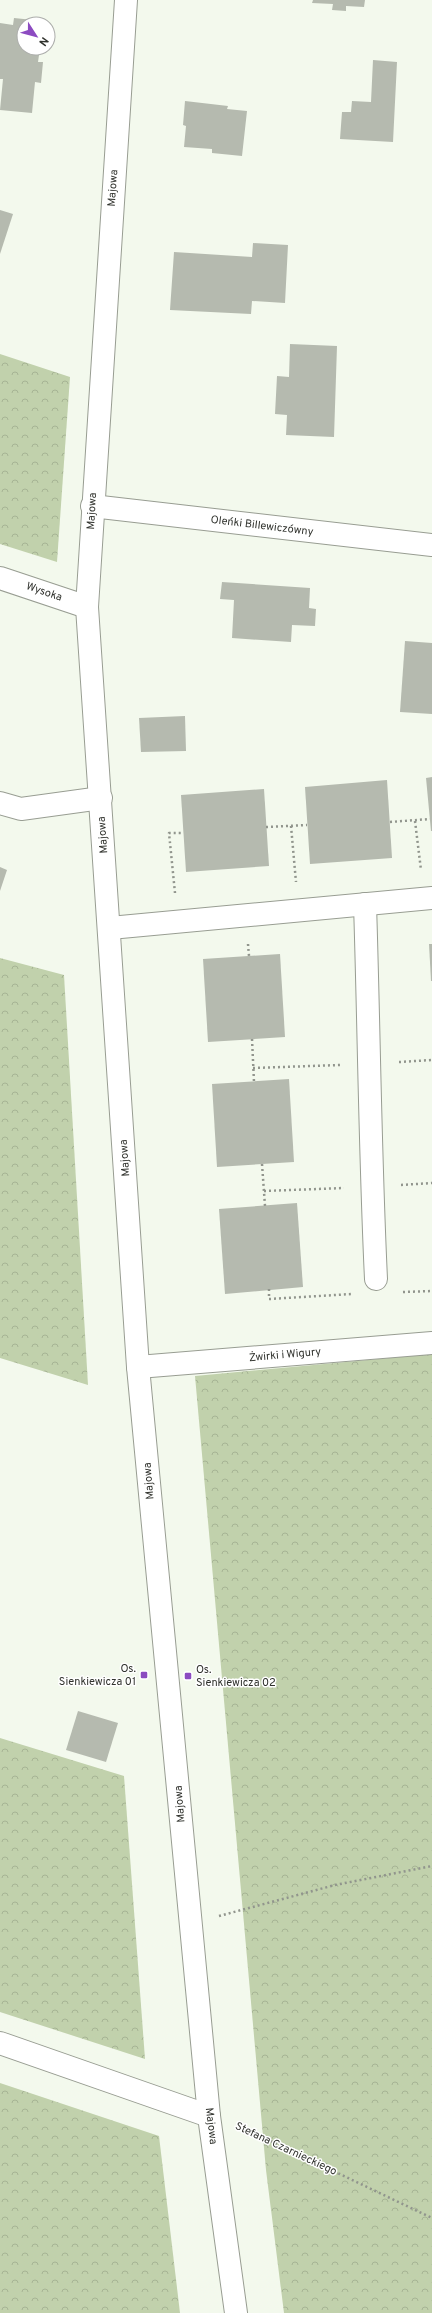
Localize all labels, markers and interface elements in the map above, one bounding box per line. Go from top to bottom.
north arrow [16,16,56,56]
text: N [35,34,51,49]
street label: Majowa [105,169,121,207]
street label: Majowa [84,492,100,530]
street label: Oleńki Billewiczówny [210,513,314,539]
street label: Wysoka [24,579,64,605]
street label: Majowa [95,816,111,854]
street label: Majowa [117,1139,133,1177]
street label: Żwirki i Wigury [248,1344,322,1365]
street label: Majowa [140,1462,158,1500]
place label: Os. Sienkiewicza 01 [59,1662,136,1689]
place label: Os. Sienkiewicza 02 [196,1663,276,1690]
marker: Os. Sienkiewicza 01 [139,1670,149,1680]
marker: Os. Sienkiewicza 02 [183,1671,193,1681]
street label: Majowa [171,1785,189,1823]
street label: Majowa [202,2107,220,2145]
street label: Stefana Czarnieckiego [233,2119,339,2179]

